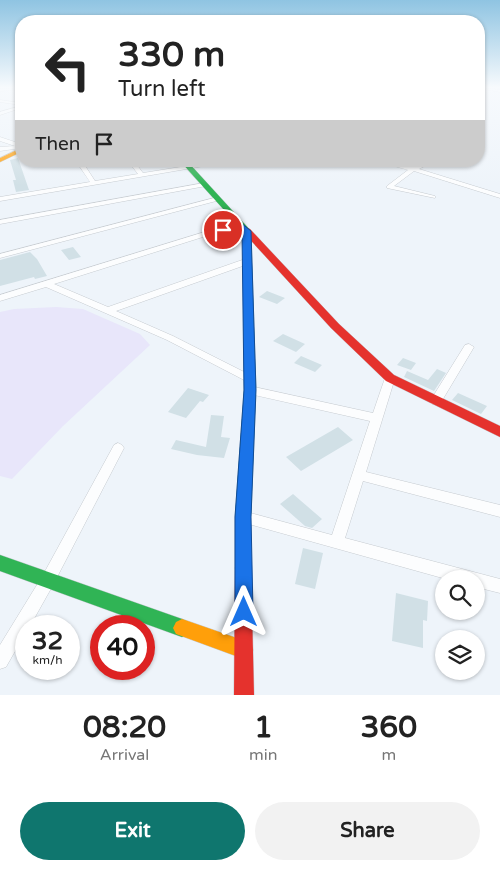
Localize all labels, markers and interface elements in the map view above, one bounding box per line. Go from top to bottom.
text: 330 m [118,34,225,76]
icon: left [35,35,100,100]
text: Turn left [118,76,206,102]
icon: arrive [90,130,118,158]
text: Then [35,133,80,155]
pin [202,209,244,251]
icon: arrive [209,216,237,244]
map controls [435,570,485,680]
button: search [435,570,485,620]
position arrow [217,585,269,637]
speed limit sign: 40 [90,615,155,680]
text: 32 [32,626,63,656]
button: layers [435,630,485,680]
text: km/h [32,653,63,667]
text: 08:20 [83,709,166,746]
text: 1 [254,709,273,746]
text: 360 [361,709,417,746]
text: Arrival [100,745,149,765]
text: min [249,745,278,765]
text: m [381,745,396,765]
button: Exit [20,802,245,860]
button: Share [255,802,480,860]

